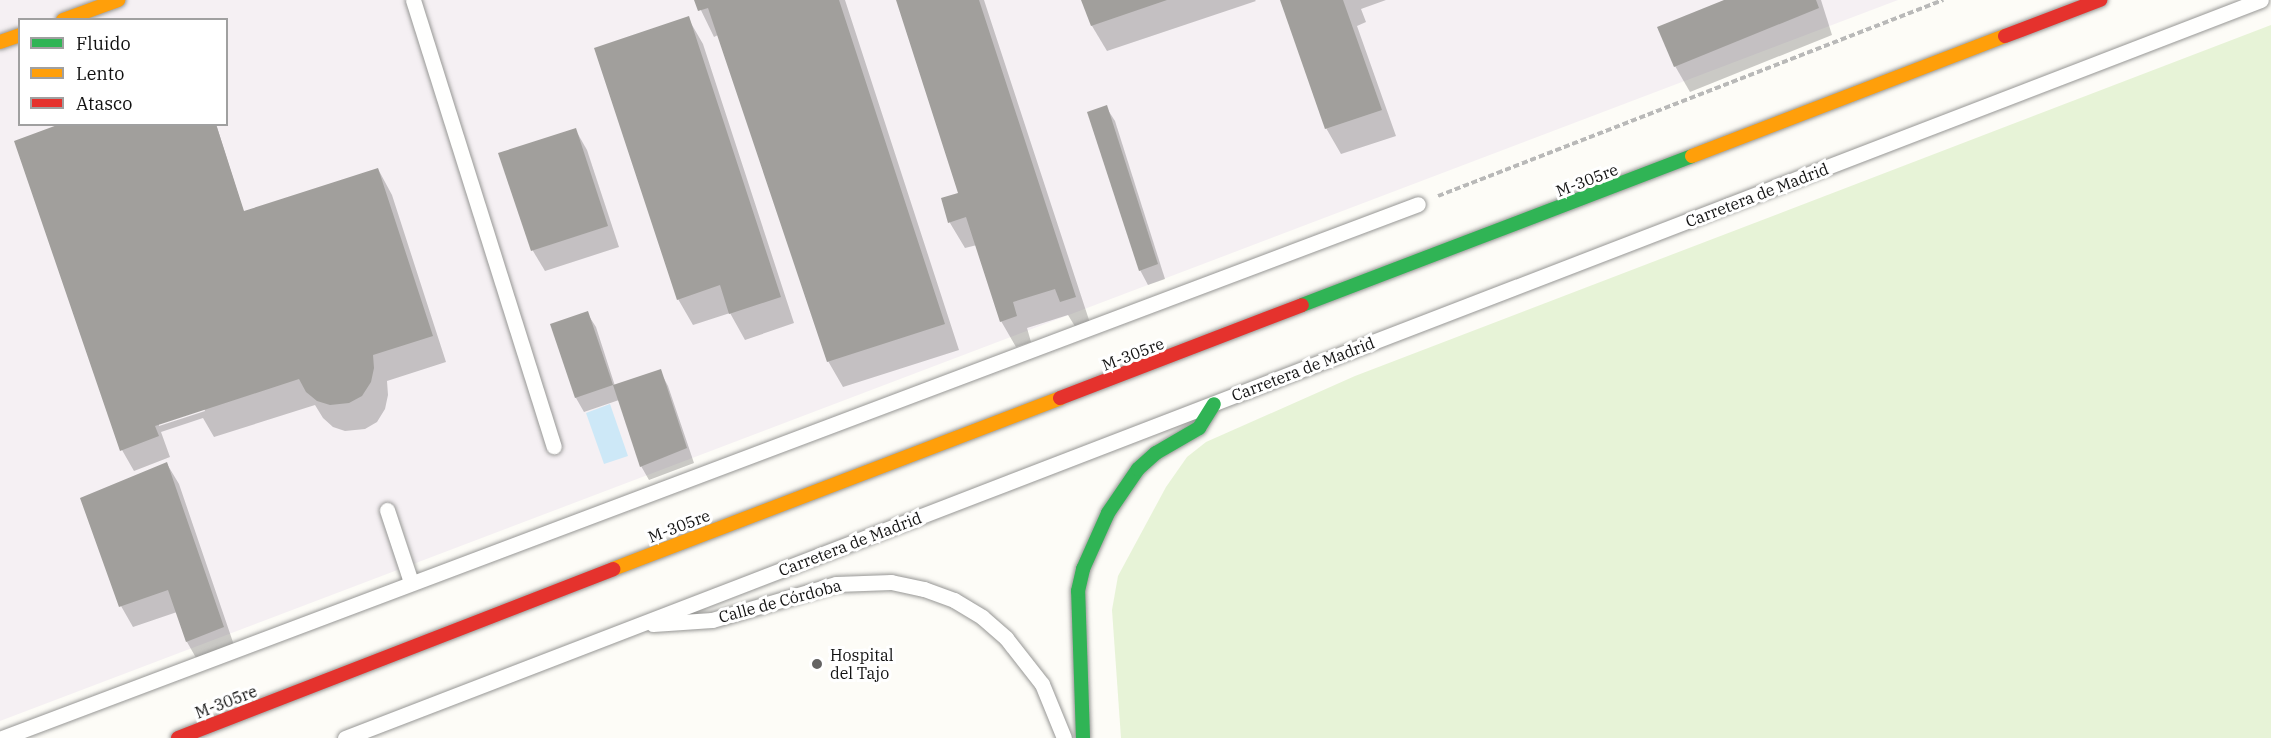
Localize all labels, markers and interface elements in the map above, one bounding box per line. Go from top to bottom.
legend [18,18,228,126]
text: Fluido [76,32,131,55]
text: Lento [76,62,124,85]
text: Atasco [76,92,132,115]
street label: M-305re [1553,159,1621,201]
street label: Carretera de Madrid [1683,159,1831,231]
street label: M-305re [1099,333,1167,375]
street label: Carretera de Madrid [1229,333,1377,405]
street label: M-305re [645,505,713,547]
street label: Carretera de Madrid [776,508,924,580]
street label: Calle de Córdoba [716,575,844,627]
place label: Hospital del Tajo [830,645,893,683]
marker: Hospital del Tajo [808,655,826,673]
street label: M-305re [192,681,260,723]

